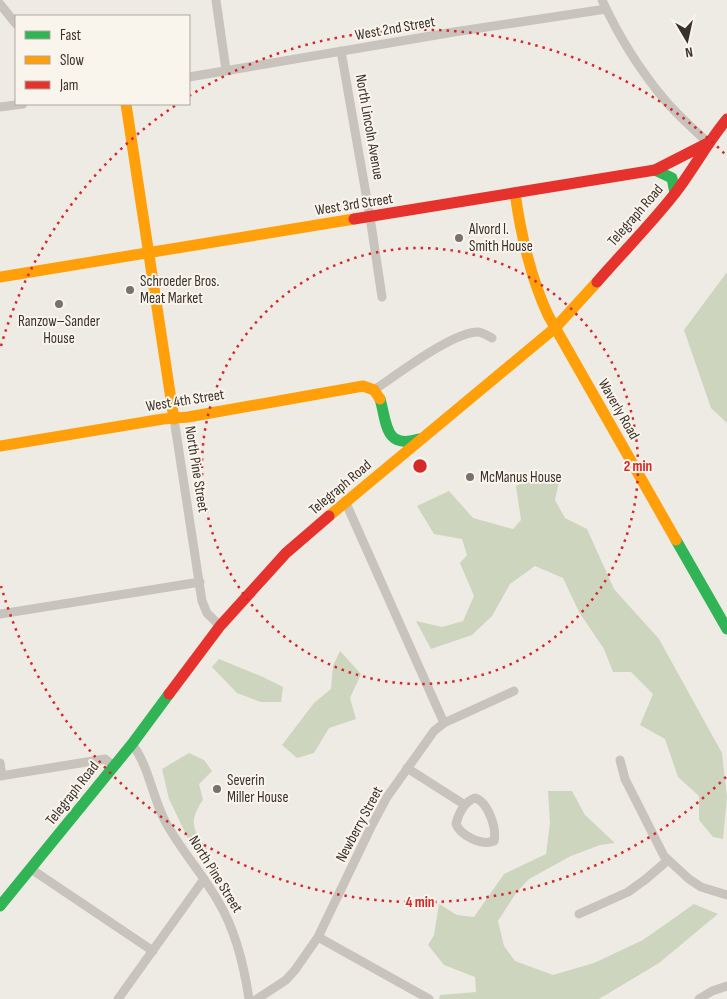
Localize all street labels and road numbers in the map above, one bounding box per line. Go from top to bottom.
street label: West 2nd Street [354,12,437,45]
street label: North Lincoln Avenue [351,73,388,181]
street label: Telegraph Road [603,180,667,250]
street label: West 3rd Street [314,189,395,220]
street label: Waverly Road [594,375,644,443]
street label: West 4th Street [144,385,226,416]
street label: North Pine Street [180,424,213,514]
street label: Telegraph Road [305,456,375,519]
street label: Telegraph Road [42,758,103,829]
street label: Newberry Street [332,783,387,865]
street label: North Pine Street [184,832,247,917]

